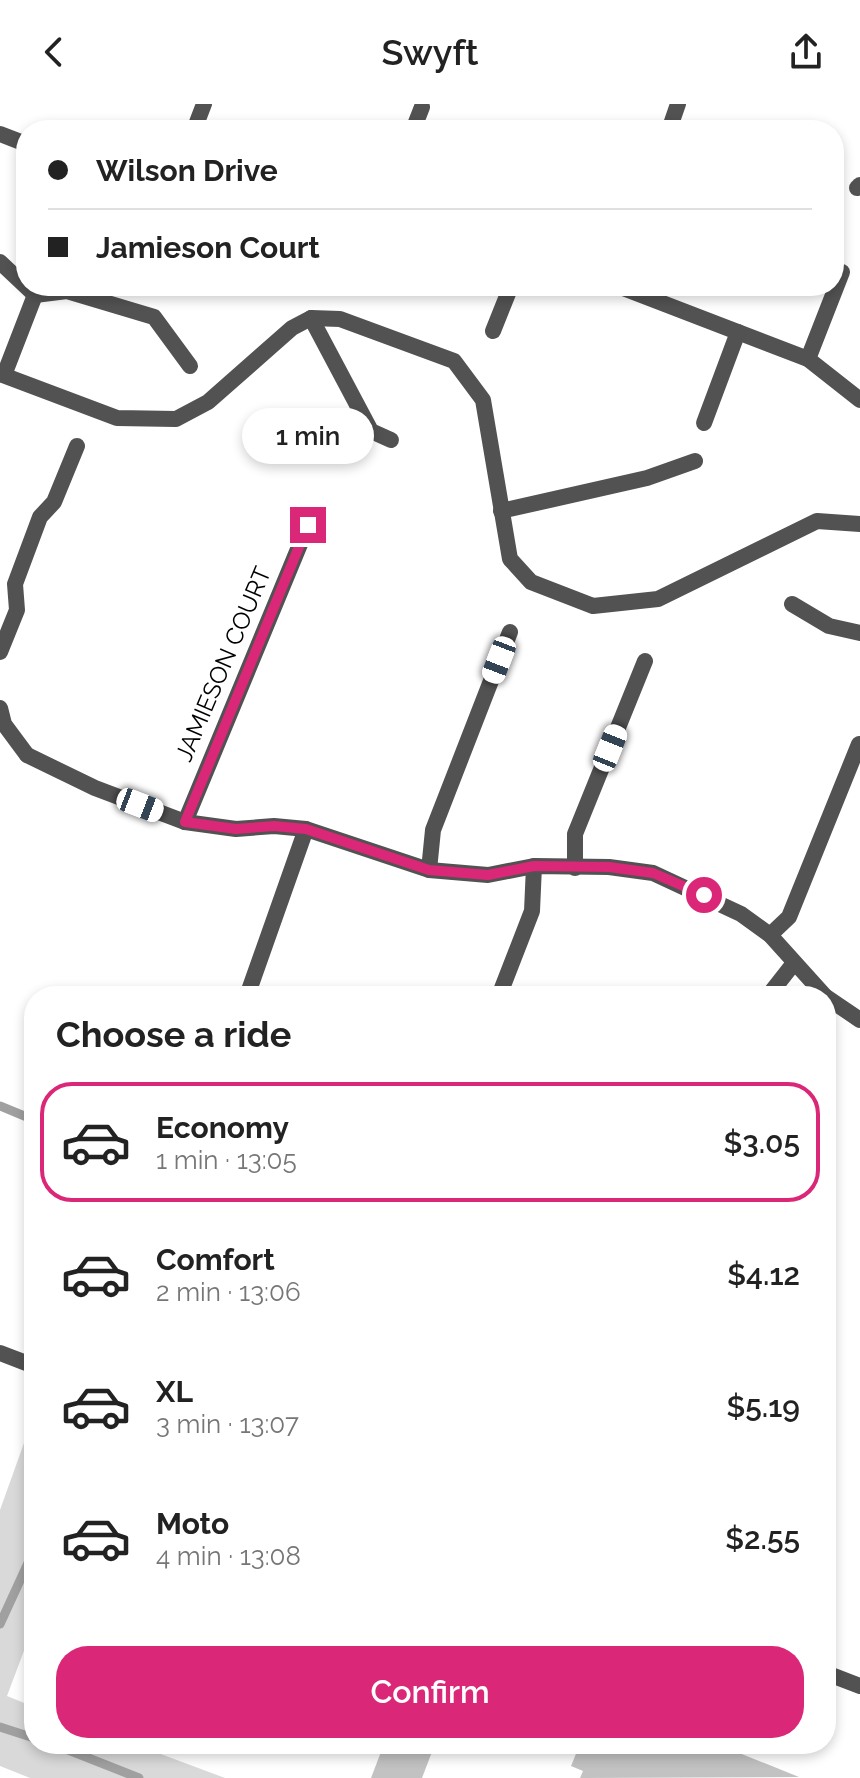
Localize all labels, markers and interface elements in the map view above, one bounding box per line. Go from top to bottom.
icon: back [32,30,76,74]
icon: share [784,30,828,74]
text: Swyft [382,31,478,73]
text: Wilson Drive [96,153,278,188]
text: Jamieson Court [96,230,320,265]
callout: 1 min [242,409,374,465]
text: 1 min [276,421,340,451]
route end [290,507,326,543]
street label: JAMIESON COURT [169,562,277,766]
car [479,633,519,687]
car [590,721,630,775]
car [113,785,167,825]
route start [686,877,722,913]
text: Choose a ride [56,1013,291,1055]
icon: car [60,1106,132,1178]
text: Economy [156,1110,289,1145]
text: $3.05 [723,1125,800,1160]
text: 1 min · 13:05 [156,1145,297,1175]
icon: car [60,1238,132,1310]
text: Comfort [156,1242,275,1277]
text: $4.12 [727,1257,800,1292]
text: 2 min · 13:06 [156,1277,301,1307]
icon: car [60,1370,132,1442]
text: XL [156,1374,193,1409]
text: $5.19 [726,1389,800,1424]
text: 3 min · 13:07 [156,1409,299,1439]
icon: car [60,1502,132,1574]
text: Moto [156,1506,229,1541]
text: $2.55 [725,1521,800,1556]
text: 4 min · 13:08 [156,1541,301,1571]
button: Confirm [56,1646,804,1738]

